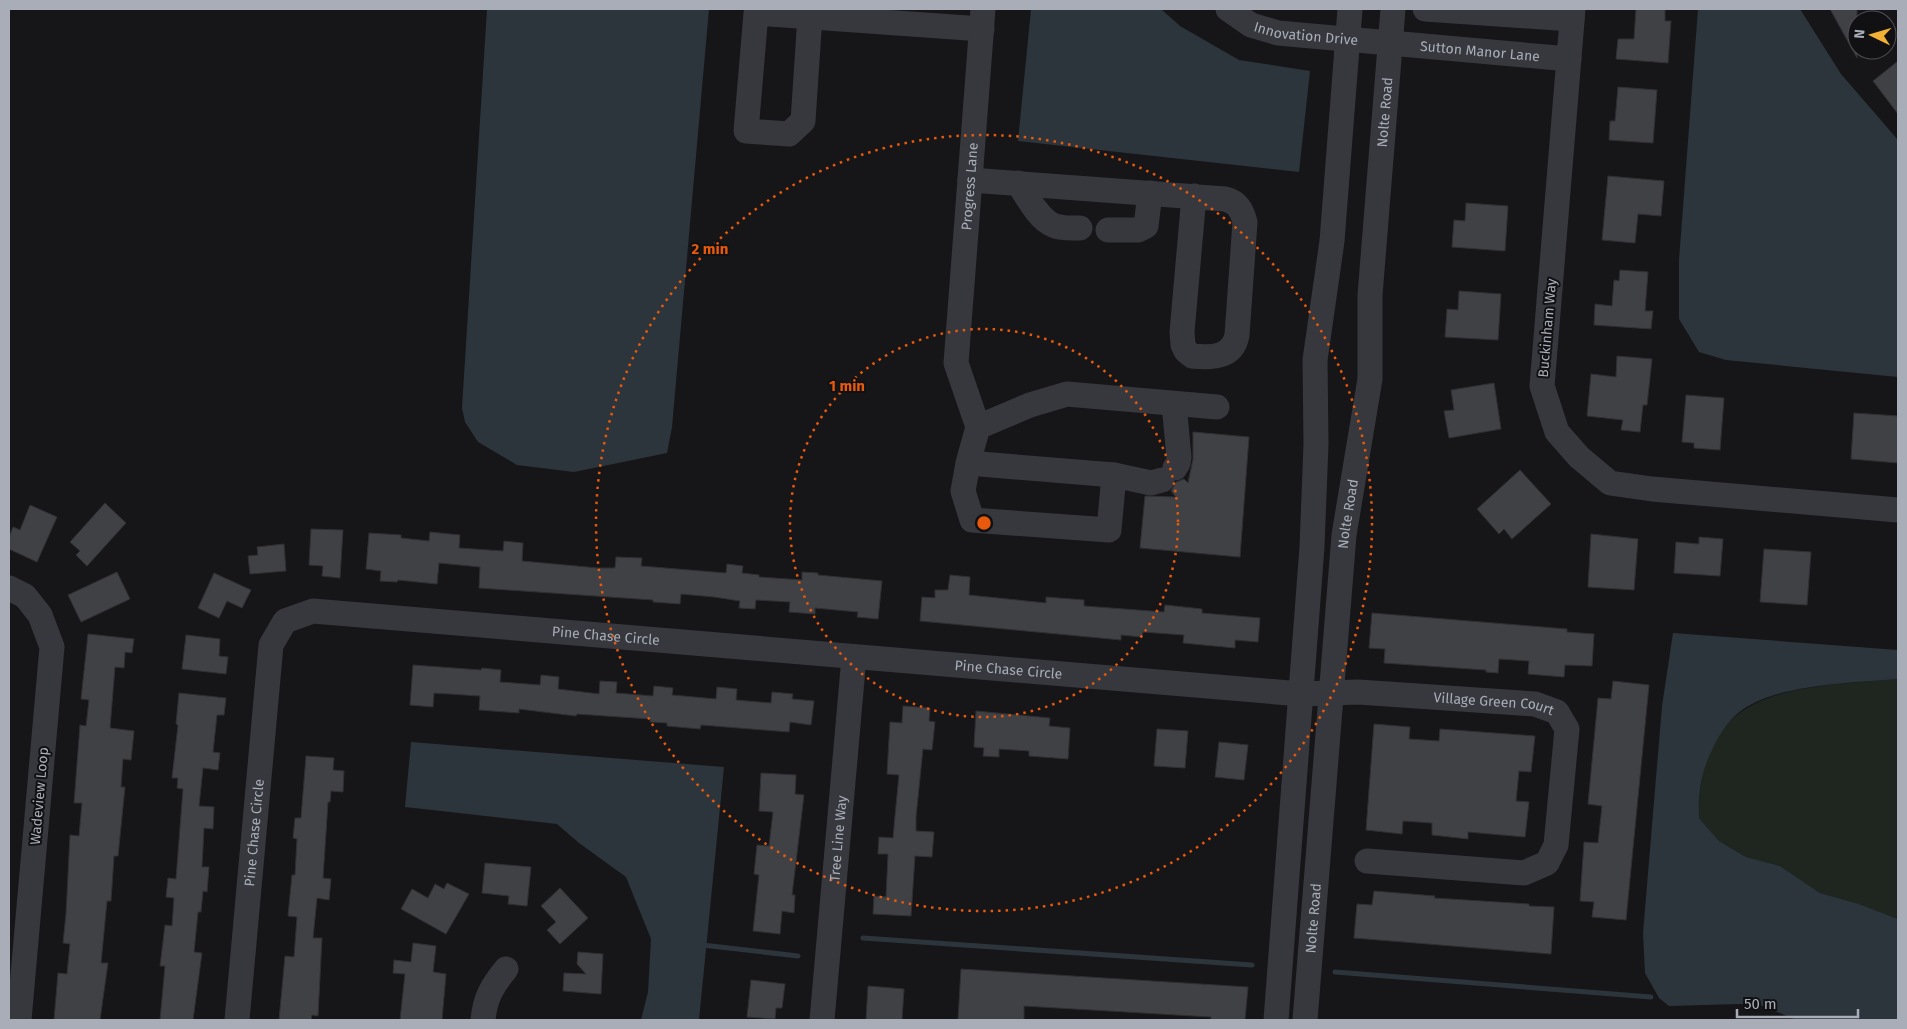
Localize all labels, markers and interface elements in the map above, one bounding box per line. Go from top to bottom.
north arrow [1847,10,1897,60]
street label: Innovation Drive [1252,18,1359,49]
text: N [1851,29,1868,39]
street label: Sutton Manor Lane [1419,38,1541,65]
street label: Nolte Road [1374,77,1396,148]
street label: Progress Lane [958,142,982,231]
text: 2 min [692,240,728,258]
street label: Buckinham Way [1535,278,1560,378]
text: 1 min [829,377,865,395]
street label: Nolte Road [1335,478,1362,549]
centre of rings [975,514,993,532]
street label: Pine Chase Circle [551,623,660,649]
street label: Pine Chase Circle [954,657,1063,683]
street label: Village Green Court [1433,689,1557,719]
street label: Wadeview Loop [27,746,52,846]
street label: Pine Chase Circle [241,778,268,887]
street label: Tree Line Way [826,795,851,883]
street label: Nolte Road [1302,883,1325,954]
scale bar [1737,986,1858,1018]
text: 50 m [1744,995,1777,1013]

